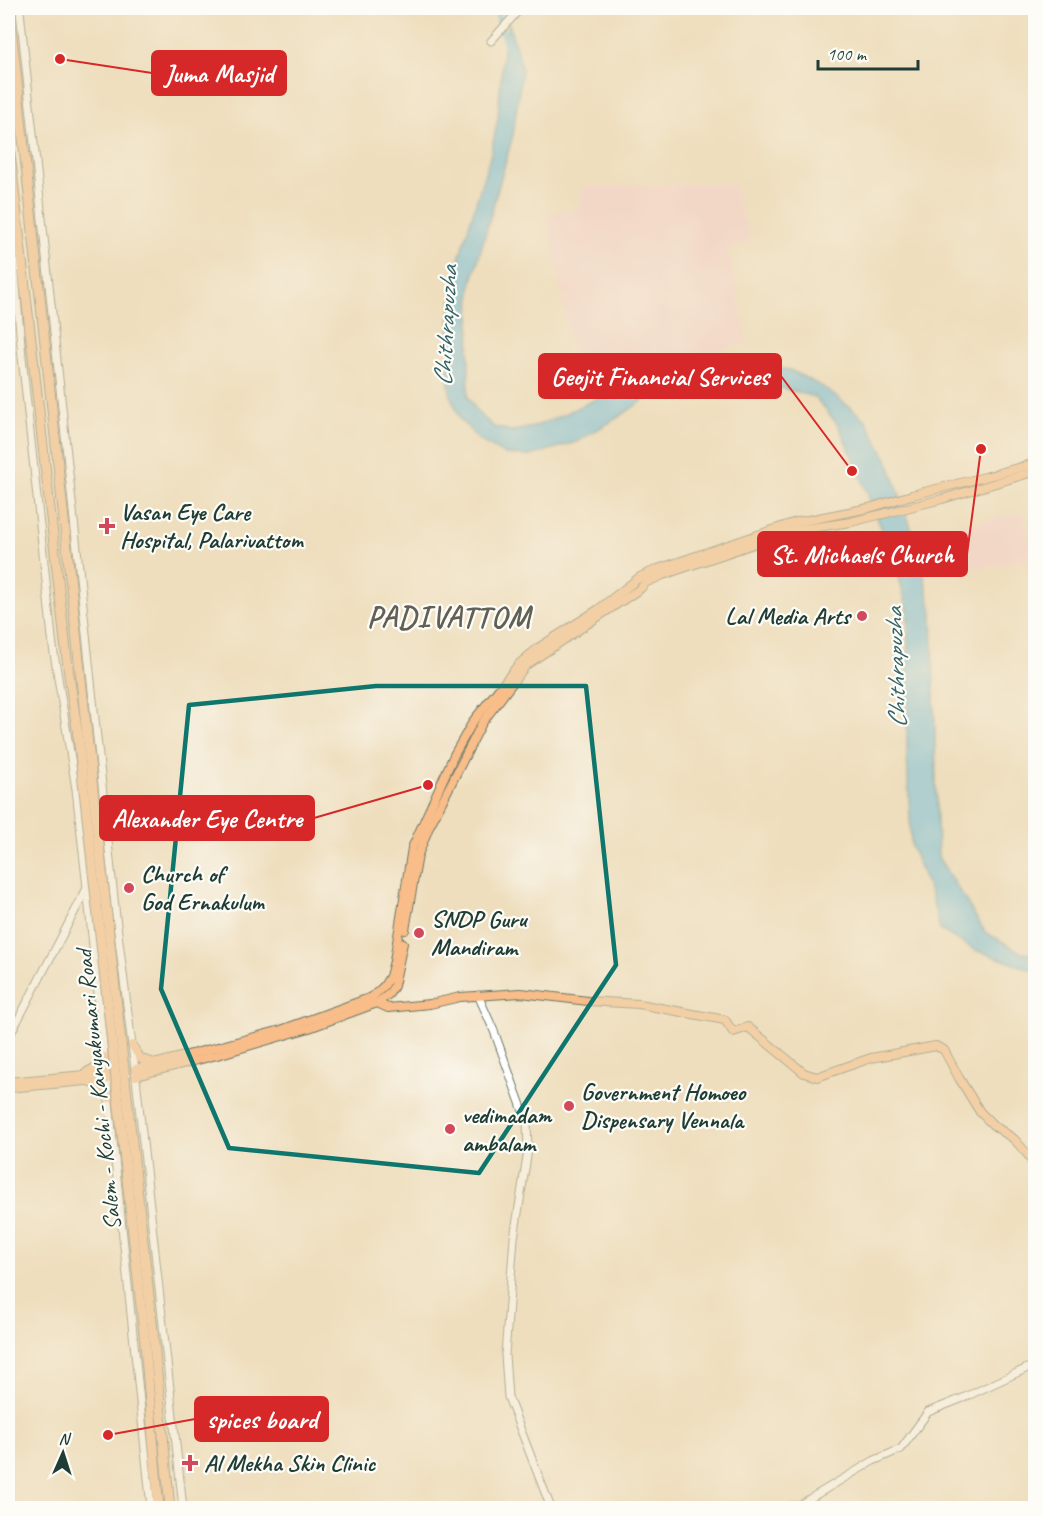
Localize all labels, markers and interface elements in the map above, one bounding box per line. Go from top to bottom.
scale bar [818,33,918,71]
text: 100 m [827,43,868,65]
callout: Juma Masjid [152,51,286,95]
text: Juma Masjid [162,57,278,90]
water label: Chithrapuzha [426,262,465,387]
callout: Geojit Financial Services [539,354,781,398]
text: Geojit Financial Services [551,360,772,393]
place label: Vasan Eye Care Hospital, Palarivattom [120,497,304,555]
marker: Vasan Eye Care Hospital, Palarivattom [98,517,116,535]
callout: St. Michaels Church [758,532,967,576]
text: St. Michaels Church [770,538,955,571]
district label: PADIVATTOM [367,598,534,636]
place label: Lal Media Arts [725,601,853,631]
water label: Chithrapuzha [877,605,914,729]
marker: Lal Media Arts [855,609,869,623]
callout: Alexander Eye Centre [100,796,314,840]
text: Alexander Eye Centre [112,802,304,835]
place label: Church of God Ernakulum [141,859,265,917]
marker: Church of God Ernakulum [122,881,136,895]
place label: SNDP Guru Mandiram [431,904,528,962]
marker: SNDP Guru Mandiram [412,926,426,940]
street label: Salem - Kochi - Kanyakumari Road [68,945,128,1232]
place label: Government Homoeo Dispensary Vennala [581,1077,748,1135]
marker: Government Homoeo Dispensary Vennala [562,1099,576,1113]
place label: vedimadam ambalam [462,1100,552,1158]
marker: vedimadam ambalam [443,1122,457,1136]
callout: spices board [195,1397,328,1441]
text: spices board [207,1403,322,1436]
north arrow [33,1423,93,1483]
text: N [58,1429,72,1449]
place label: Al Mekha Skin Clinic [204,1448,376,1478]
marker: Al Mekha Skin Clinic [181,1454,199,1472]

